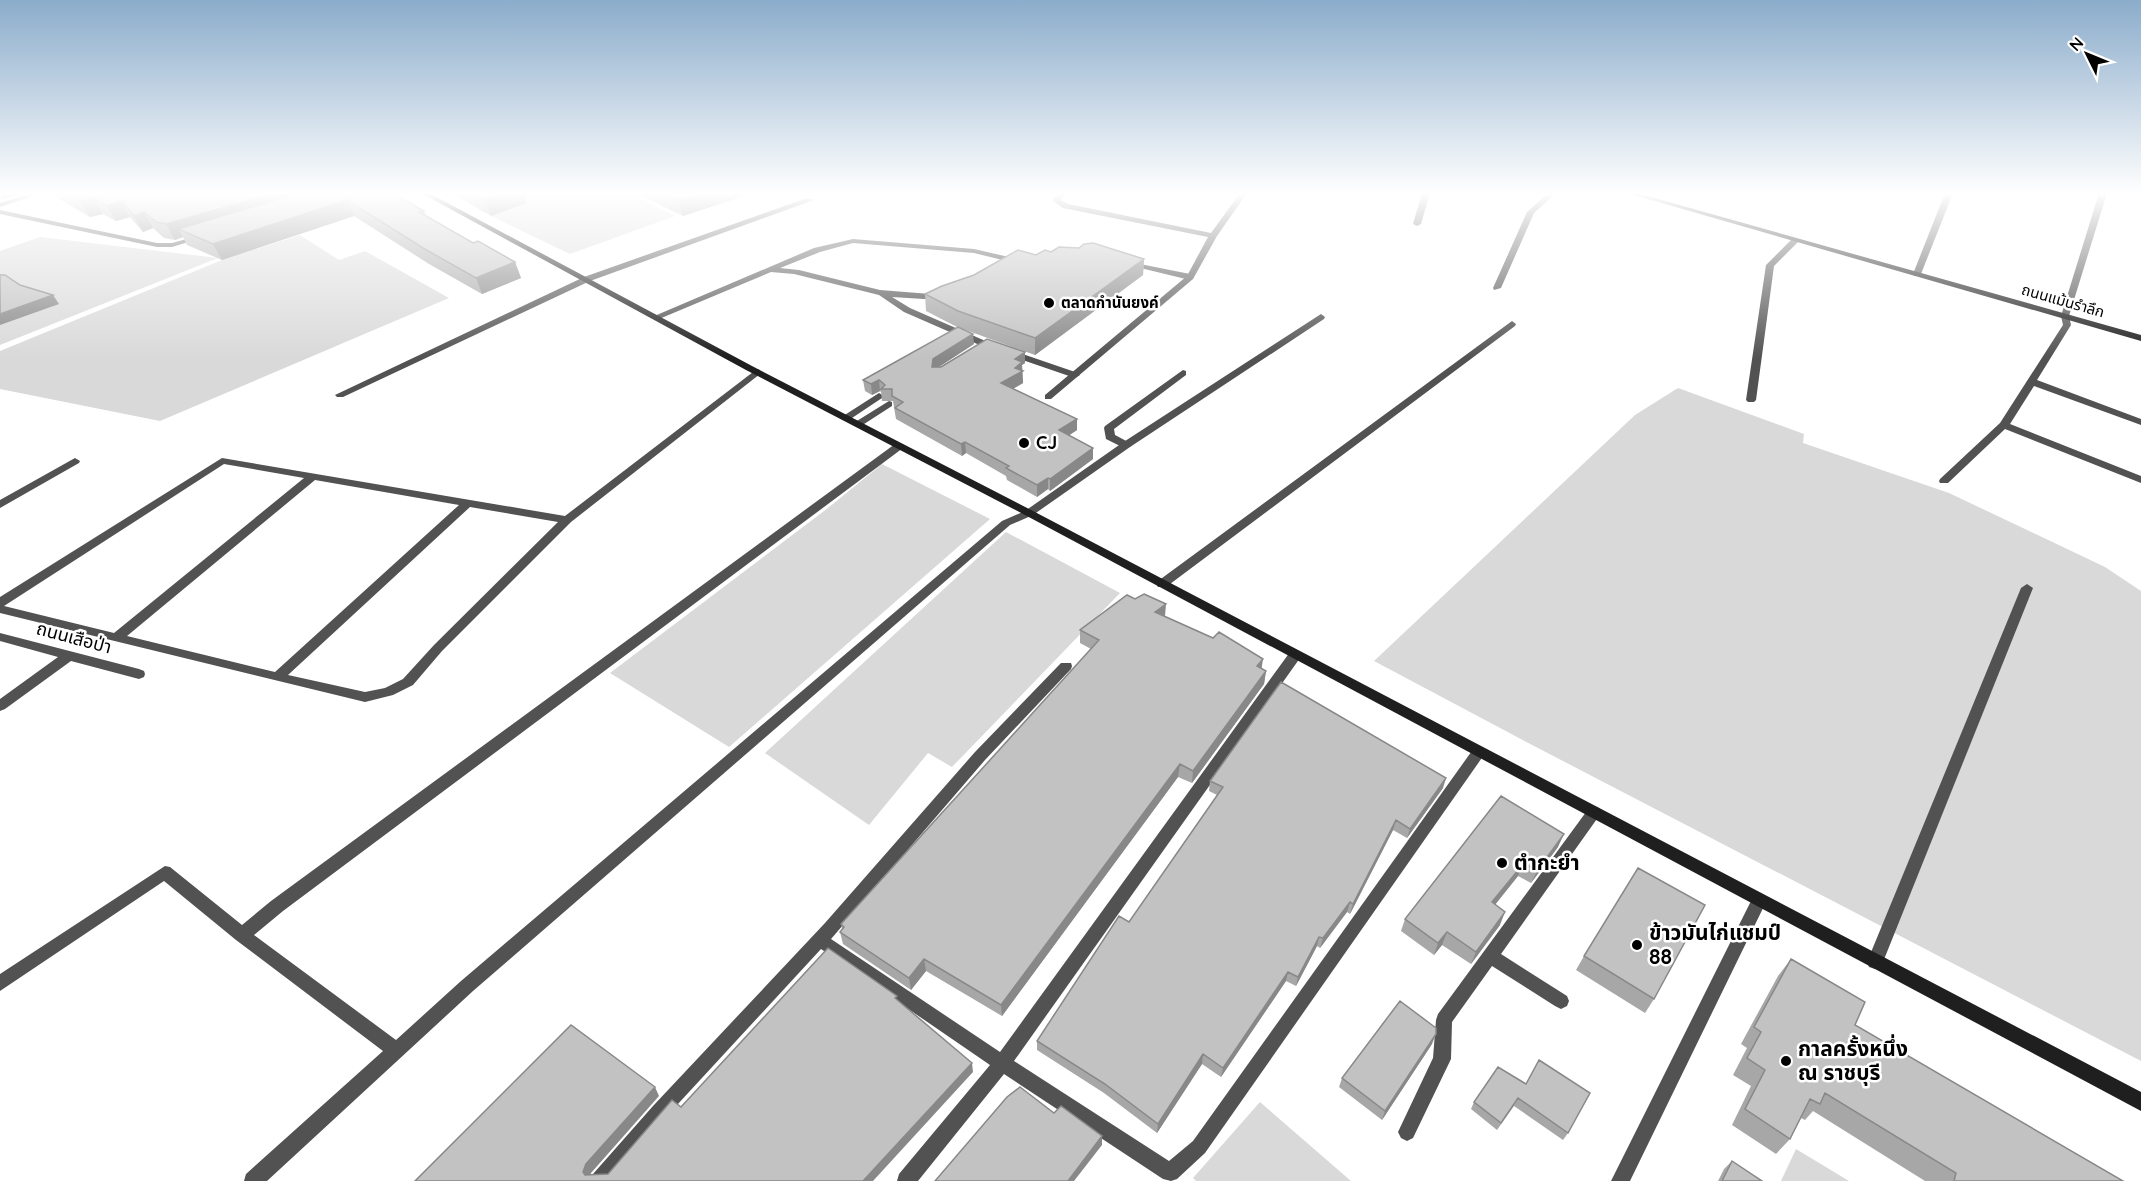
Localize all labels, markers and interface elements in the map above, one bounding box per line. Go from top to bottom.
north arrow [2057,24,2117,84]
text: N [2065,33,2087,55]
street label: ถนนแม้นรำลึก [2020,280,2107,321]
place label: ตลาดกำนันยงค์ [1061,293,1159,312]
marker: ตลาดกำนันยงค์ [1042,296,1056,310]
place label: CJ [1036,431,1057,454]
marker: CJ [1017,436,1031,450]
street label: ถนนเสือป่า [34,616,114,659]
place label: ตำกะยำ [1514,849,1580,875]
marker: ตำกะยำ [1495,856,1509,870]
place label: ข้าวมันไก่แชมป์ 88 [1649,919,1781,969]
marker: ข้าวมันไก่แชมป์ 88 [1630,938,1644,952]
place label: กาลครั้งหนึ่ง ณ ราชบุรี [1798,1034,1908,1086]
marker: กาลครั้งหนึ่ง ณ ราชบุรี [1779,1054,1793,1068]

